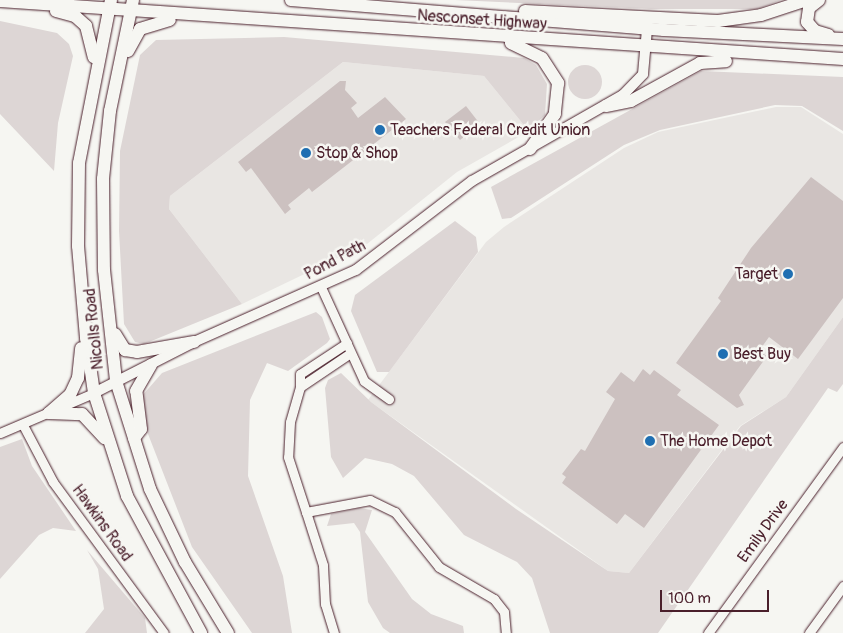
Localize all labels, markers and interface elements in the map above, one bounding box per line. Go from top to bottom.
street label: Nesconset Highway [417,6,547,34]
place label: Teachers Federal Credit Union [390,120,590,140]
marker: Teachers Federal Credit Union [374,124,386,136]
place label: Stop & Shop [316,143,398,163]
marker: Stop & Shop [300,147,312,159]
street label: Pond Path [301,236,369,284]
place label: Target [735,264,778,284]
marker: Target [782,268,794,280]
street label: Nicolls Road [80,287,108,371]
place label: Best Buy [733,344,791,364]
marker: Best Buy [717,348,729,360]
place label: The Home Depot [660,431,772,451]
marker: The Home Depot [644,435,656,447]
street label: Hawkins Road [68,481,136,565]
street label: Emily Drive [734,496,792,566]
scale bar [663,580,772,612]
text: 100 m [668,589,711,608]

